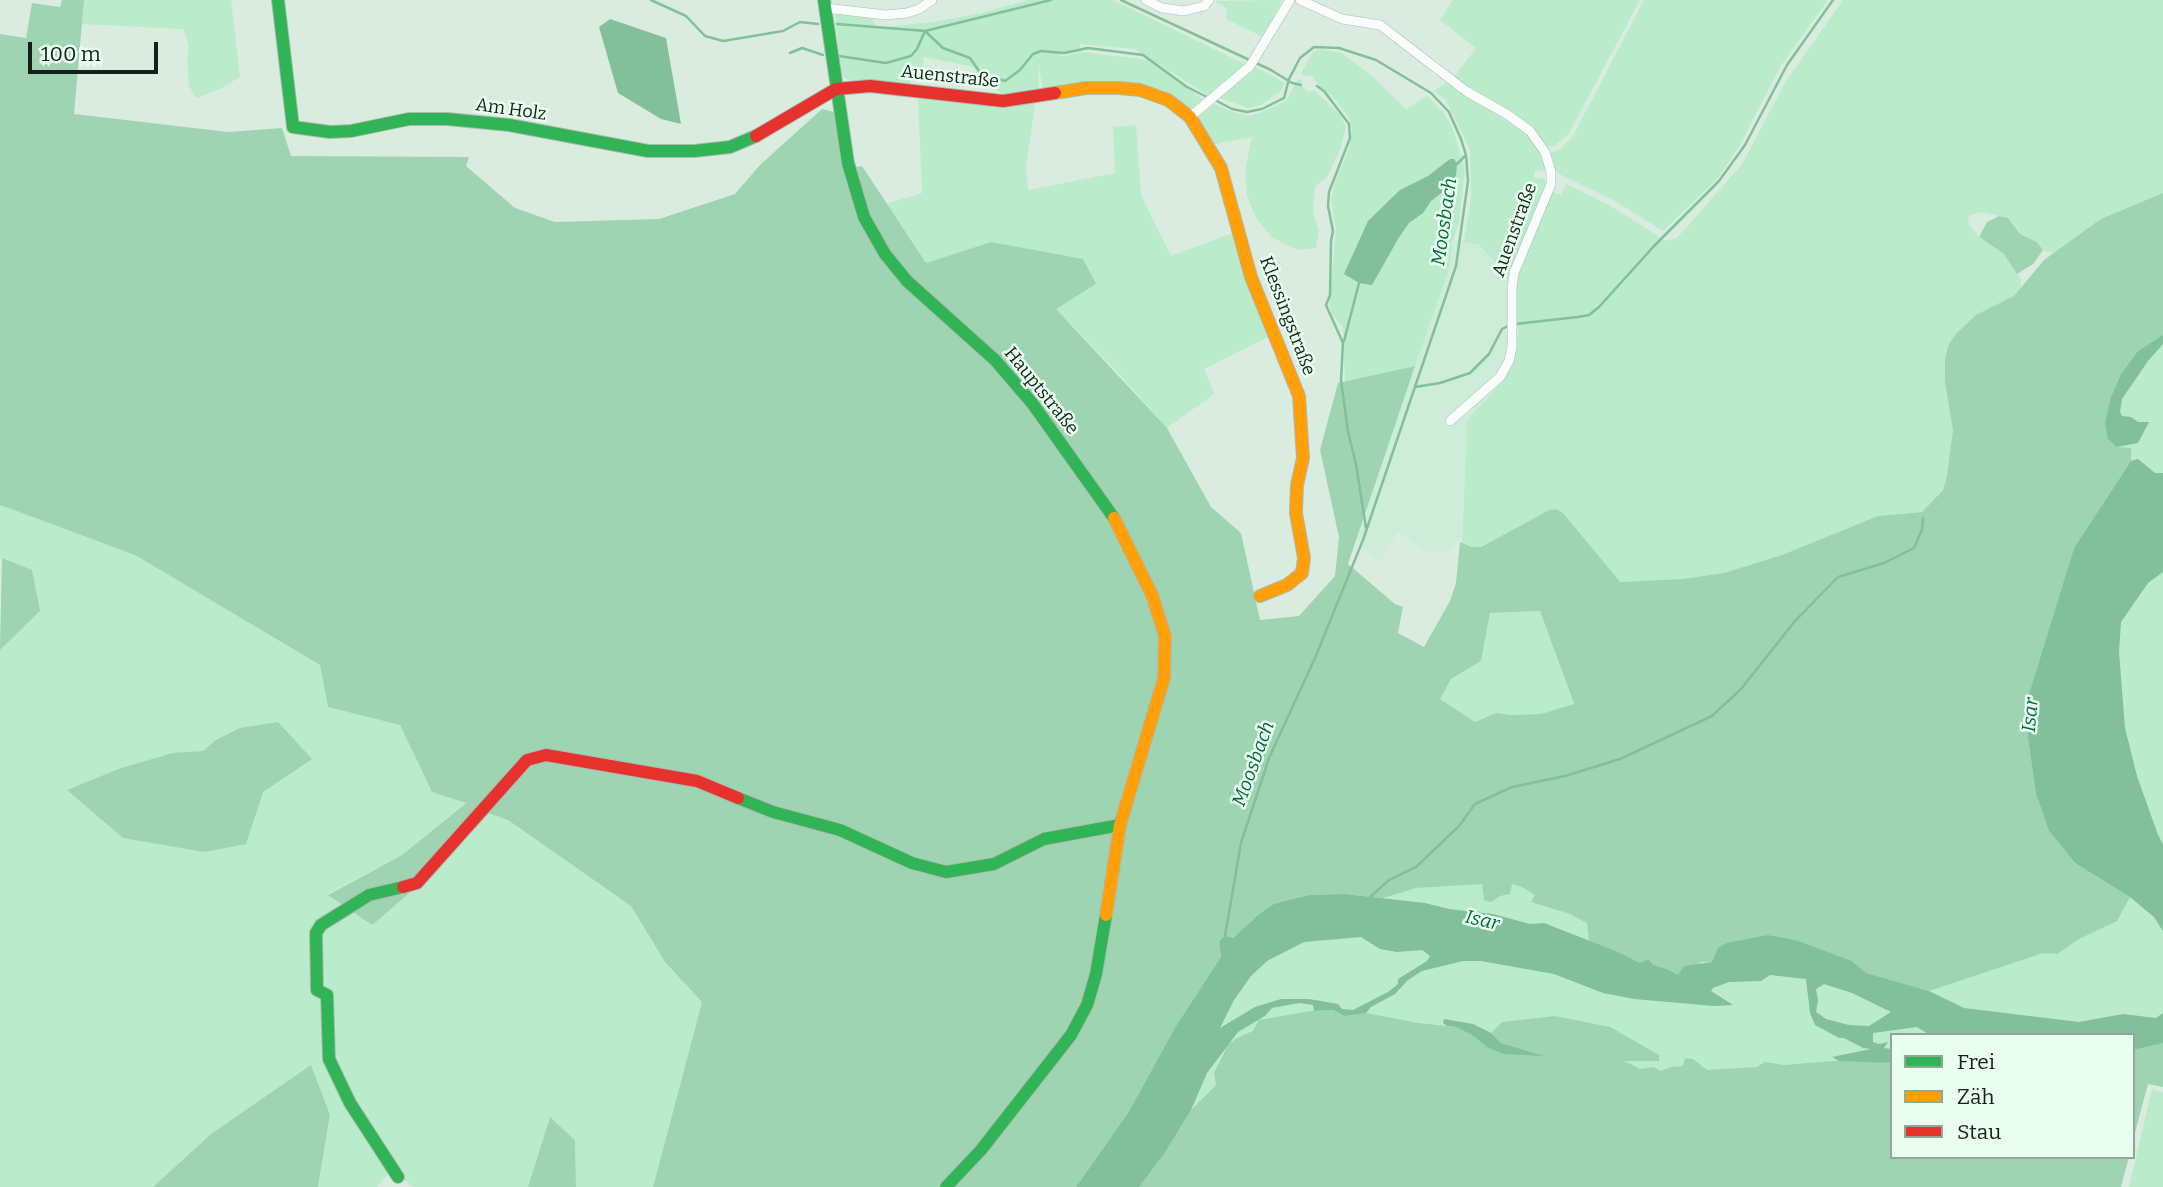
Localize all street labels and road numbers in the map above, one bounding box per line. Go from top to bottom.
street label: Auenstraße [900,61,1000,93]
street label: Am Holz [474,94,548,126]
street label: Auenstraße [1488,180,1542,280]
street label: Klessingstraße [1254,254,1320,378]
street label: Hauptstraße [999,343,1083,439]

